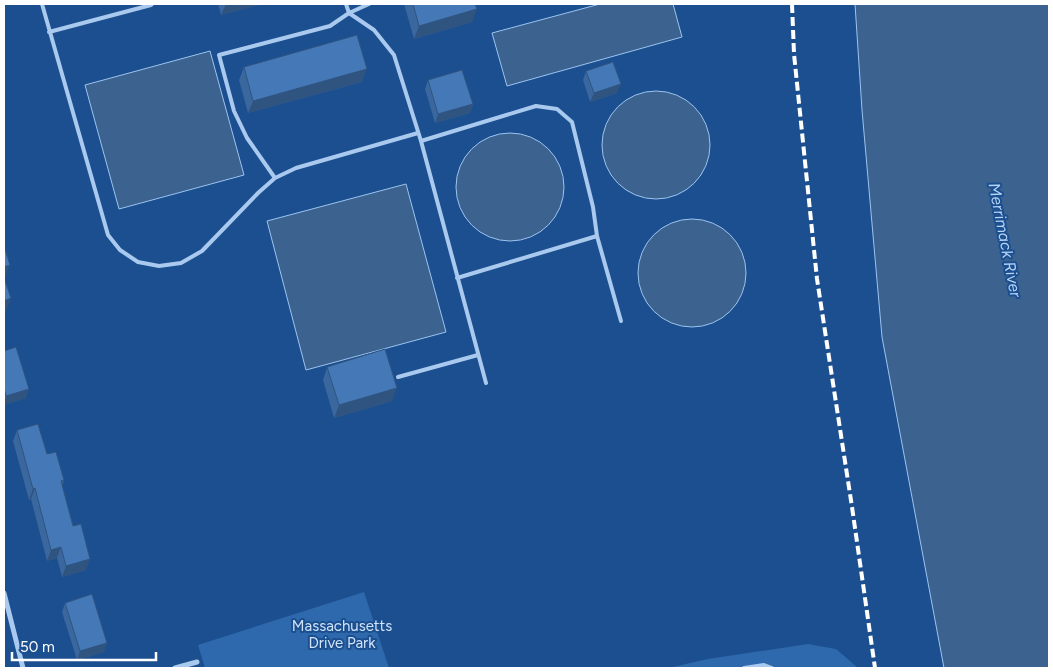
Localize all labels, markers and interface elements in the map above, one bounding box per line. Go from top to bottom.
water label: Merrimack River [985,181,1026,299]
park label: Massachusetts Drive Park [292,617,392,652]
scale bar [12,630,156,662]
text: 50 m [20,638,55,656]

